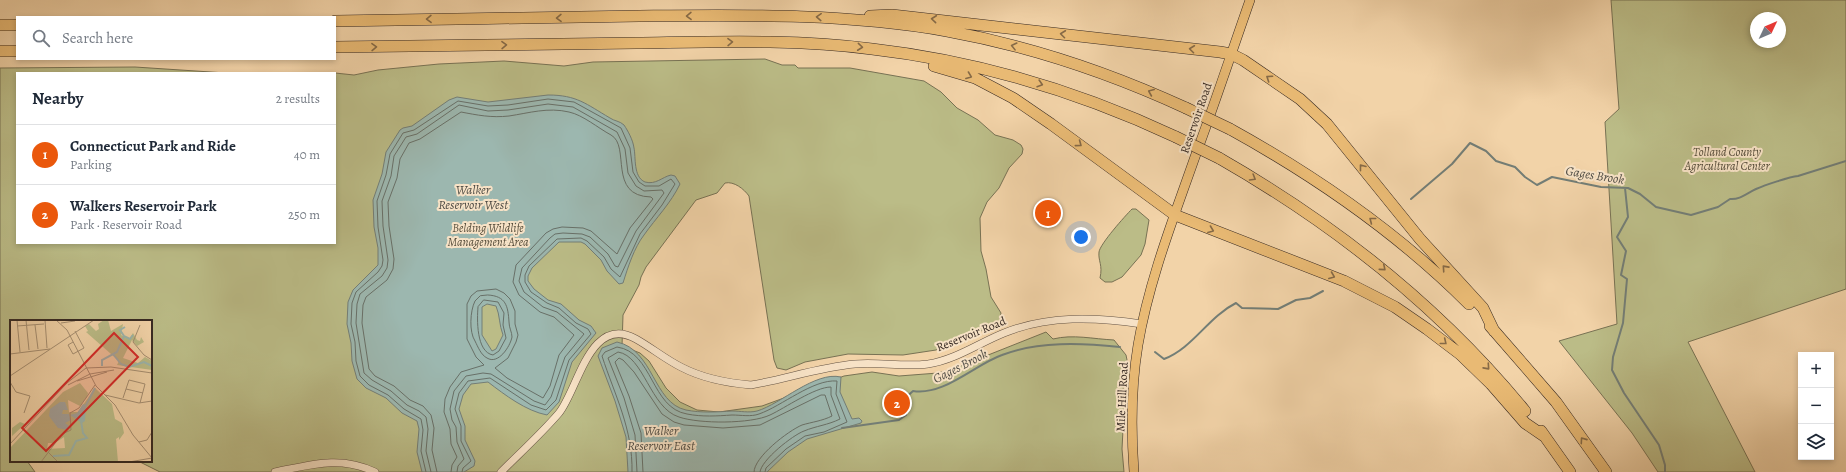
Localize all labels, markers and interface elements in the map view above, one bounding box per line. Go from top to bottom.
one-way arrow [686,12,692,20]
one-way arrow [816,12,822,21]
north arrow [1750,12,1786,48]
one-way arrow [556,14,562,22]
one-way arrow [426,15,432,23]
one-way arrow [931,15,937,24]
search box [16,16,336,60]
icon: search [30,27,52,49]
text: Search here [62,28,133,48]
one-way arrow [1060,30,1066,39]
one-way arrow [727,38,733,46]
one-way arrow [501,41,507,49]
one-way arrow [371,42,377,51]
one-way arrow [857,42,863,51]
one-way arrow [1011,42,1018,51]
one-way arrow [1189,45,1195,54]
one-way arrow [966,72,973,80]
one-way arrow [1266,75,1273,83]
one-way arrow [1036,79,1043,88]
street label: Reservoir Road [1176,80,1216,155]
text: Nearby [32,87,83,110]
one-way arrow [1147,89,1155,97]
text: 2 results [276,90,320,107]
text: Connecticut Park and Ride [70,136,236,156]
one-way arrow [1075,139,1082,146]
park label: Tolland County Agricultural Center [1683,144,1770,174]
text: 1 [43,146,47,163]
text: 40 m [294,146,320,163]
text: Parking [70,156,112,173]
water label: Gages Brook [1564,162,1626,188]
one-way arrow [1360,165,1367,172]
one-way arrow [1249,173,1256,180]
water label: Walker Reservoir West [438,181,509,213]
text: Walkers Reservoir Park [70,196,216,216]
pin: 1 [1035,198,1061,228]
text: 2 [42,206,48,223]
text: 250 m [288,206,320,223]
text: Park · Reservoir Road [70,216,182,233]
one-way arrow [1370,217,1377,224]
park label: Belding Wildlife Management Area [447,220,529,250]
one-way arrow [1208,225,1215,233]
your location [1071,227,1091,247]
one-way arrow [1378,264,1385,271]
one-way arrow [1442,265,1449,272]
one-way arrow [1329,272,1336,280]
street label: Reservoir Road [934,313,1009,355]
inset map [10,320,152,462]
one-way arrow [1440,337,1447,344]
water label: Gages Brook [930,345,990,387]
map controls [1798,352,1834,460]
button: + [1798,352,1834,388]
street label: Mile Hill Road [1112,361,1132,432]
one-way arrow [1482,362,1490,370]
pin: 2 [884,388,910,418]
button: − [1798,388,1834,424]
water label: Walker Reservoir East [627,422,696,454]
button: layers [1798,424,1834,460]
one-way arrow [1580,437,1588,444]

